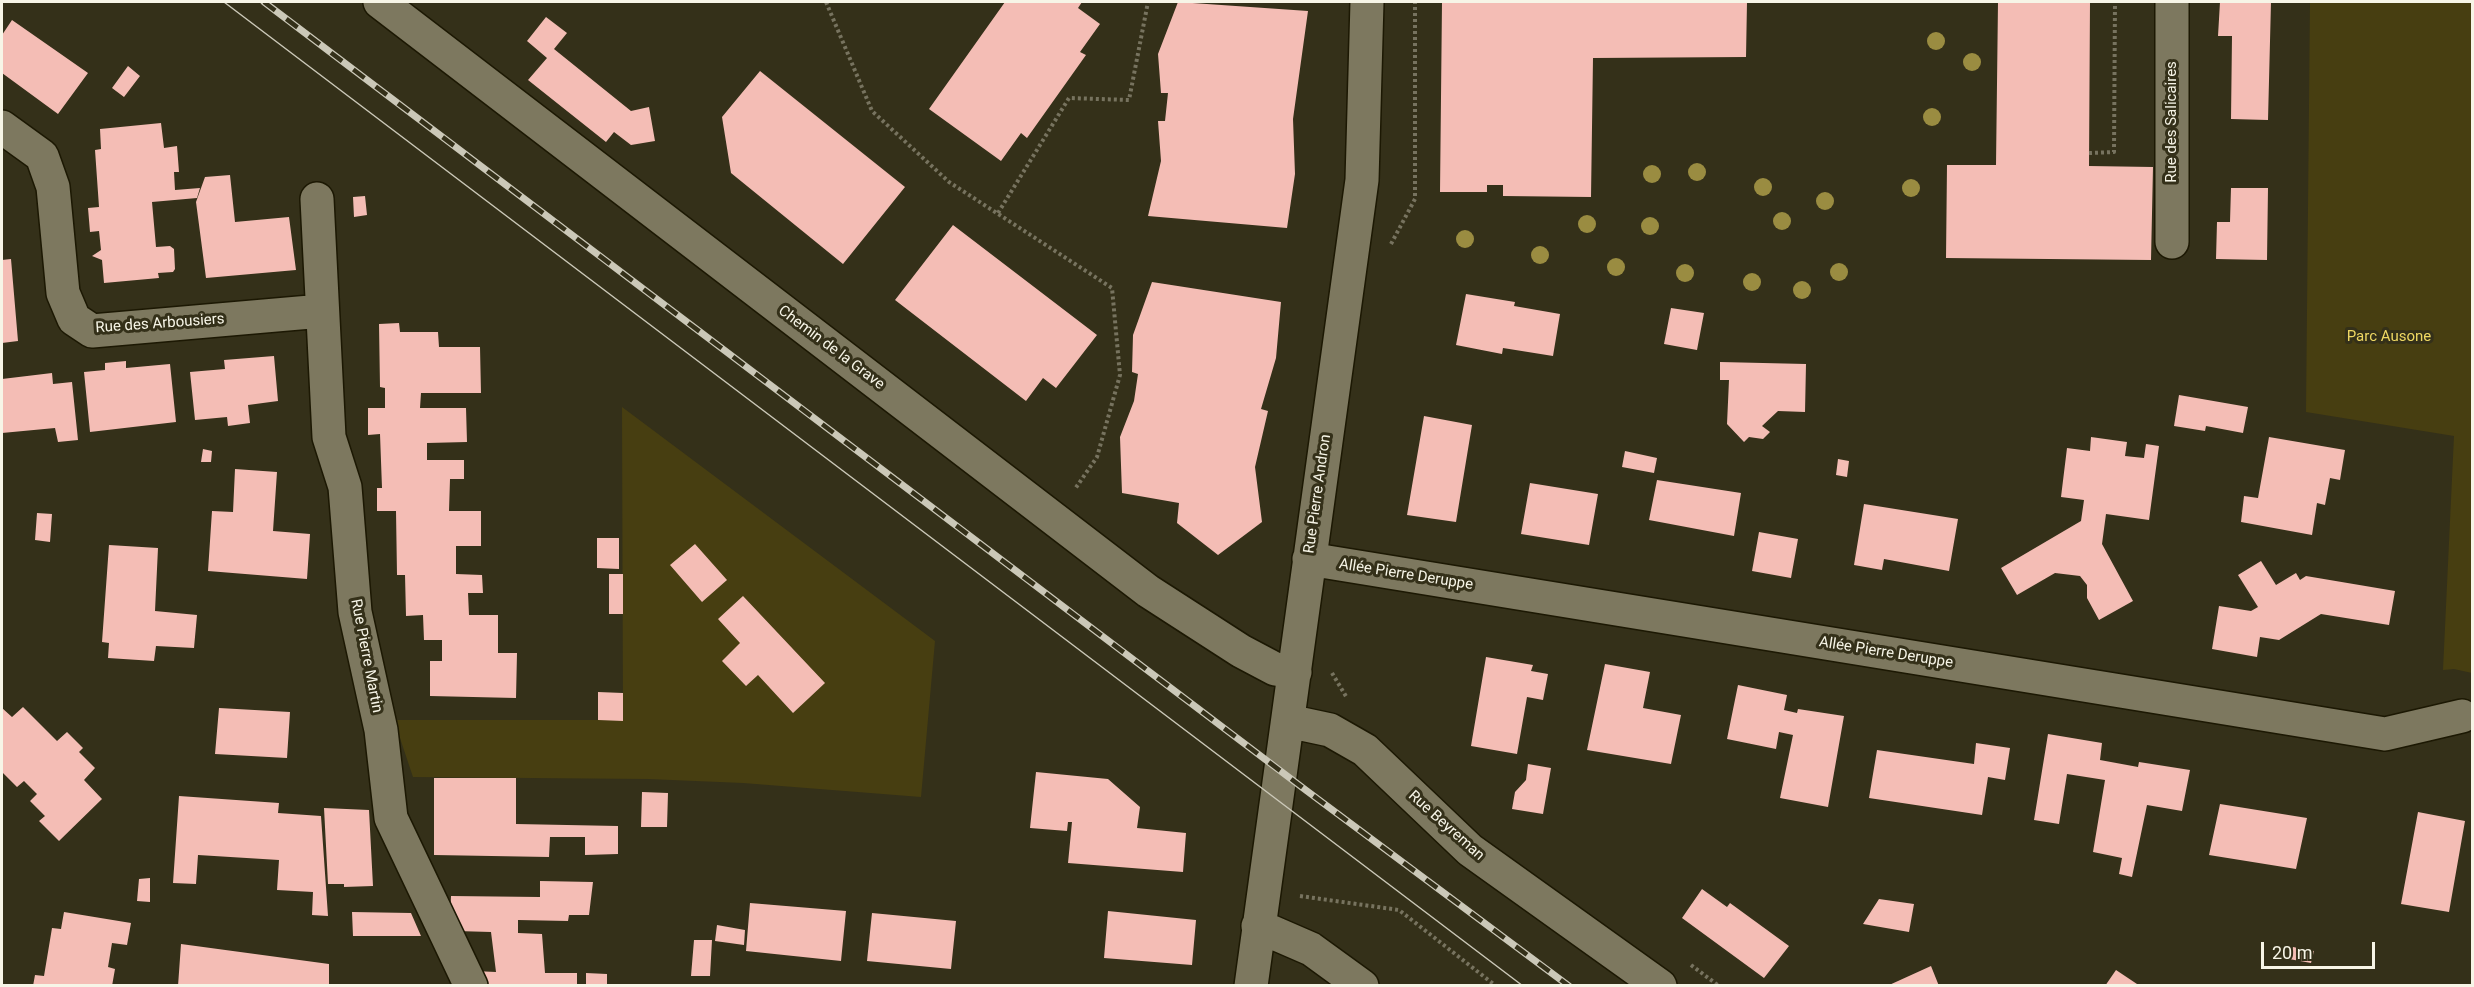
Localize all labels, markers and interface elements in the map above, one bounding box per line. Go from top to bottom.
street label: Rue des Salicaires [2163,61,2181,183]
street label: Chemin de la Grave [774,302,888,394]
street label: Rue des Arbousiers [95,311,225,337]
park label: Parc Ausone [2347,328,2431,346]
street label: Rue Pierre Andron [1301,433,1335,555]
street label: Allée Pierre Deruppe [1338,556,1474,594]
street label: Rue Pierre Martin [346,598,386,714]
street label: Allée Pierre Deruppe [1818,634,1954,672]
street label: Rue Beyreman [1404,787,1488,865]
scale bar [2264,930,2378,968]
text: 20 m [2272,942,2312,963]

